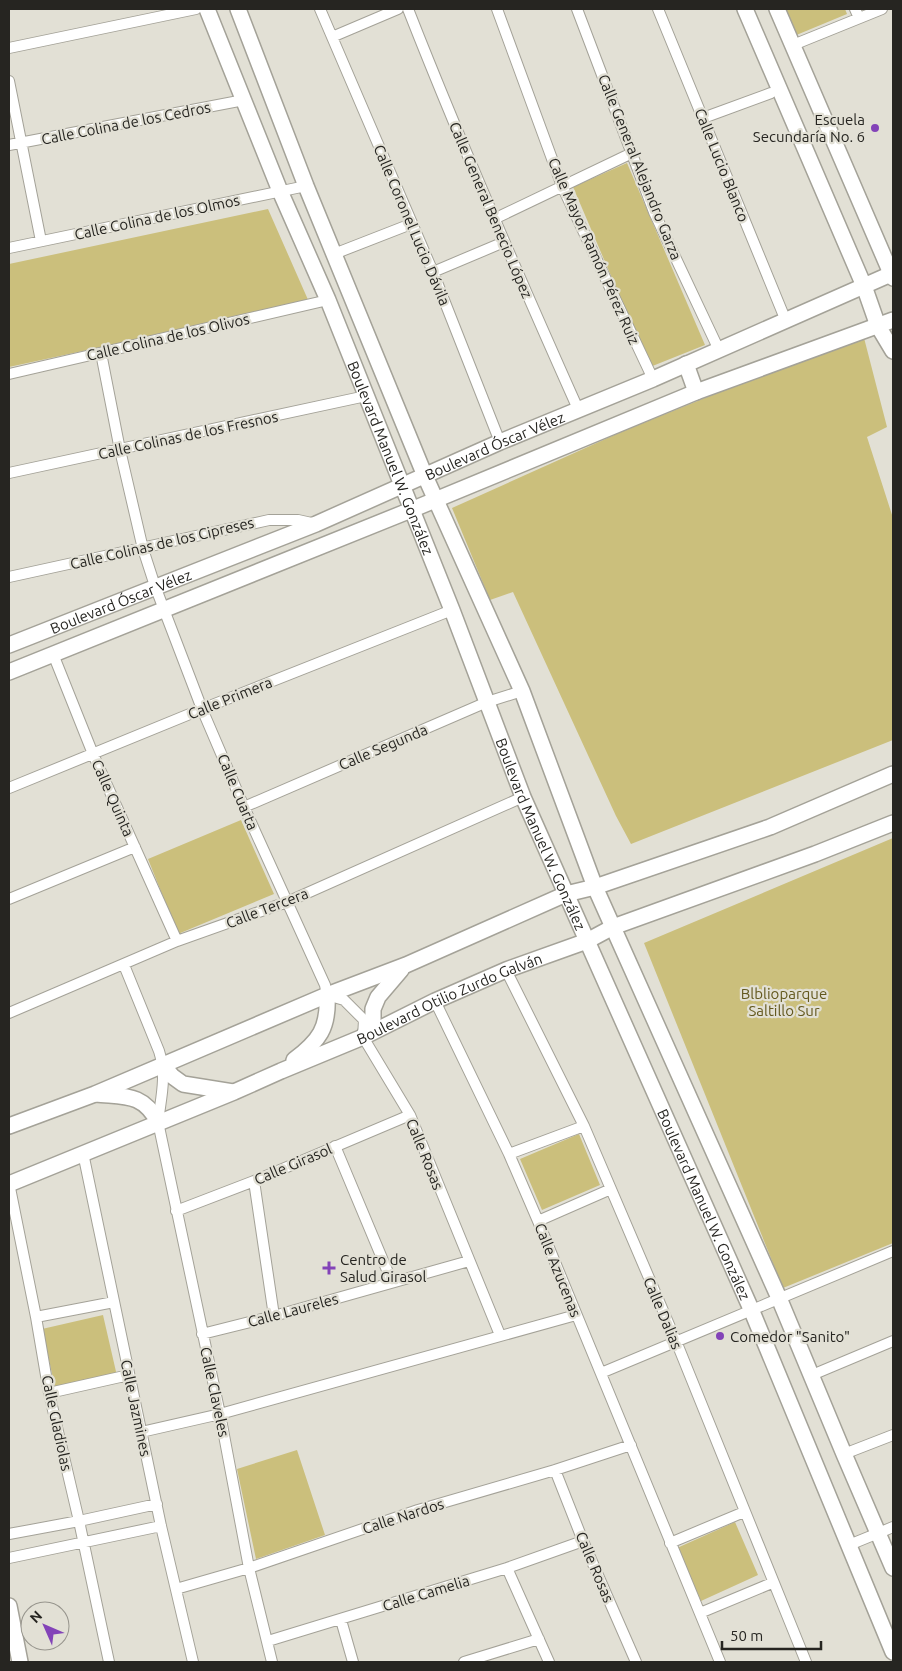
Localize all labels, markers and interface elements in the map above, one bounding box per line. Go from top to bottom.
street label: Calle General Alejandro Garza [595,72,685,262]
street label: Calle Colina de los Cedros [40,98,212,148]
street label: Calle Lucio Blanco [691,106,753,224]
place label: Escuela Secundaría No. 6 [753,111,865,145]
street label: Calle General Benecio López [446,119,536,301]
marker: Escuela Secundaría No. 6 [869,122,881,134]
street label: Calle Coronel Lucio Dávila [370,142,454,308]
street label: Calle Mayor Ramón Pérez Ruiz [545,155,643,347]
street label: Calle Colina de los Olmos [73,191,241,243]
street label: Calle Colina de los Olivos [85,310,251,364]
street label: Boulevard Manuel W. González [345,358,437,557]
street label: Calle Colinas de los Fresnos [97,408,279,462]
street label: Boulevard Óscar Vélez [422,408,567,483]
street label: Calle Colinas de los Cipreses [68,514,256,572]
street label: Boulevard Óscar Vélez [48,565,194,636]
street label: Calle Primera [185,673,275,723]
street label: Calle Segunda [336,721,430,773]
street label: Boulevard Manuel W. González [493,735,590,933]
street label: Calle Cuarta [214,751,262,833]
street label: Calle Quinta [88,757,138,839]
street label: Calle Tercera [224,885,310,931]
street label: Boulevard Otilio Zurdo Galván [354,949,544,1047]
park label: Blblioparque Saltillo Sur [741,985,827,1019]
street label: Boulevard Manuel W. González [654,1106,754,1303]
street label: Calle Rosas [403,1116,447,1192]
street label: Calle Girasol [252,1140,334,1188]
street label: Calle Azucenas [531,1220,585,1320]
place label: Centro de Salud Girasol [340,1251,427,1285]
marker: Centro de Salud Girasol [322,1261,336,1275]
street label: Calle Dalias [640,1274,686,1352]
street label: Calle Laureles [246,1290,340,1330]
place label: Comedor "Sanito" [730,1328,850,1345]
marker: Comedor "Sanito" [714,1330,726,1342]
street label: Calle Claveles [197,1345,233,1439]
street label: Calle Jazmines [117,1358,155,1458]
street label: Calle Gladiolas [39,1374,75,1472]
street label: Calle Nardos [360,1495,446,1537]
street label: Calle Rosas [572,1529,618,1605]
street label: Calle Camelia [381,1572,471,1614]
north arrow [20,1601,70,1651]
text: N [26,1607,45,1626]
scale bar [722,1618,821,1650]
text: 50 m [730,1627,763,1644]

